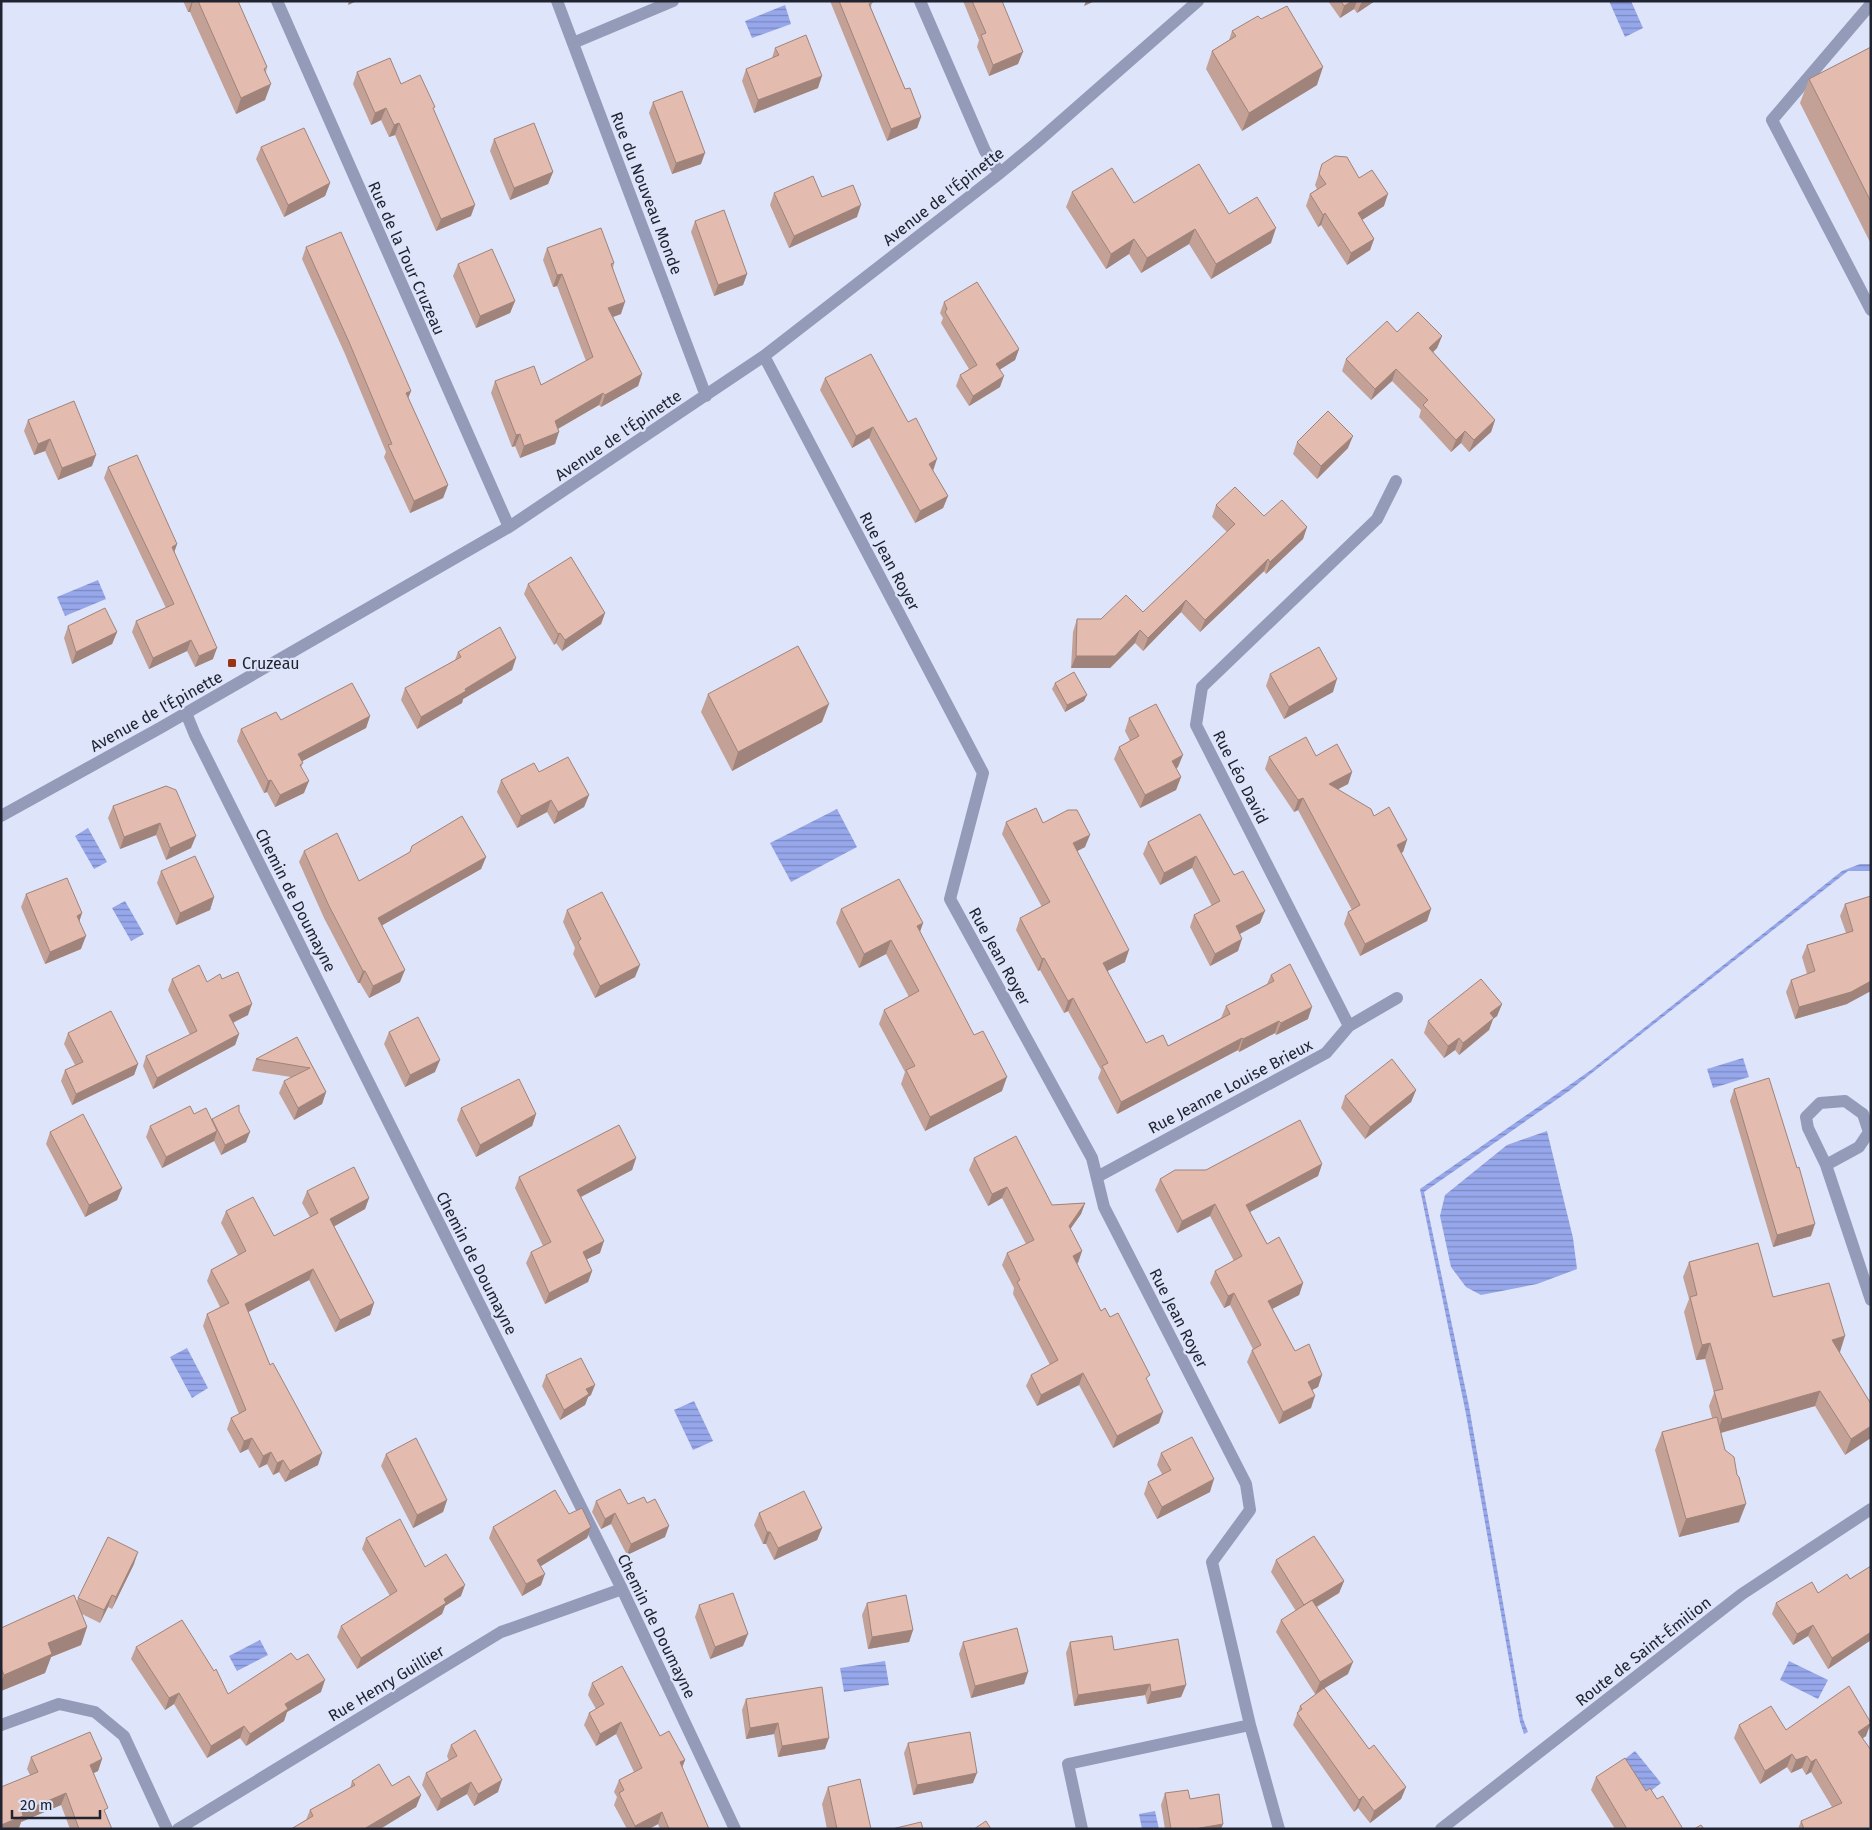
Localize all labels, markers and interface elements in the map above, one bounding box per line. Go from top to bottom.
street label: Rue du Nouveau Monde [607,109,686,277]
street label: Avenue de l'Épinette [878,142,1008,250]
street label: Rue de la Tour Cruzeau [364,178,449,338]
street label: Avenue de l'Épinette [551,385,685,485]
street label: Rue Jean Royer [856,509,924,615]
place label: Cruzeau [242,654,300,673]
marker: Cruzeau [226,657,238,669]
street label: Avenue de l'Épinette [86,666,226,756]
street label: Rue Léo David [1209,727,1272,827]
street label: Chemin de Doumayne [251,825,340,975]
street label: Rue Jean Royer [965,904,1035,1009]
street label: Rue Jeanne Louise Brieux [1145,1035,1316,1138]
street label: Chemin de Doumayne [432,1188,521,1338]
street label: Rue Jean Royer [1145,1265,1212,1372]
street label: Chemin de Doumayne [613,1551,700,1702]
street label: Route de Saint-Émilion [1571,1592,1715,1710]
street label: Rue Henry Guillier [325,1641,448,1726]
scale bar [12,1788,100,1820]
text: 20 m [20,1796,53,1814]

